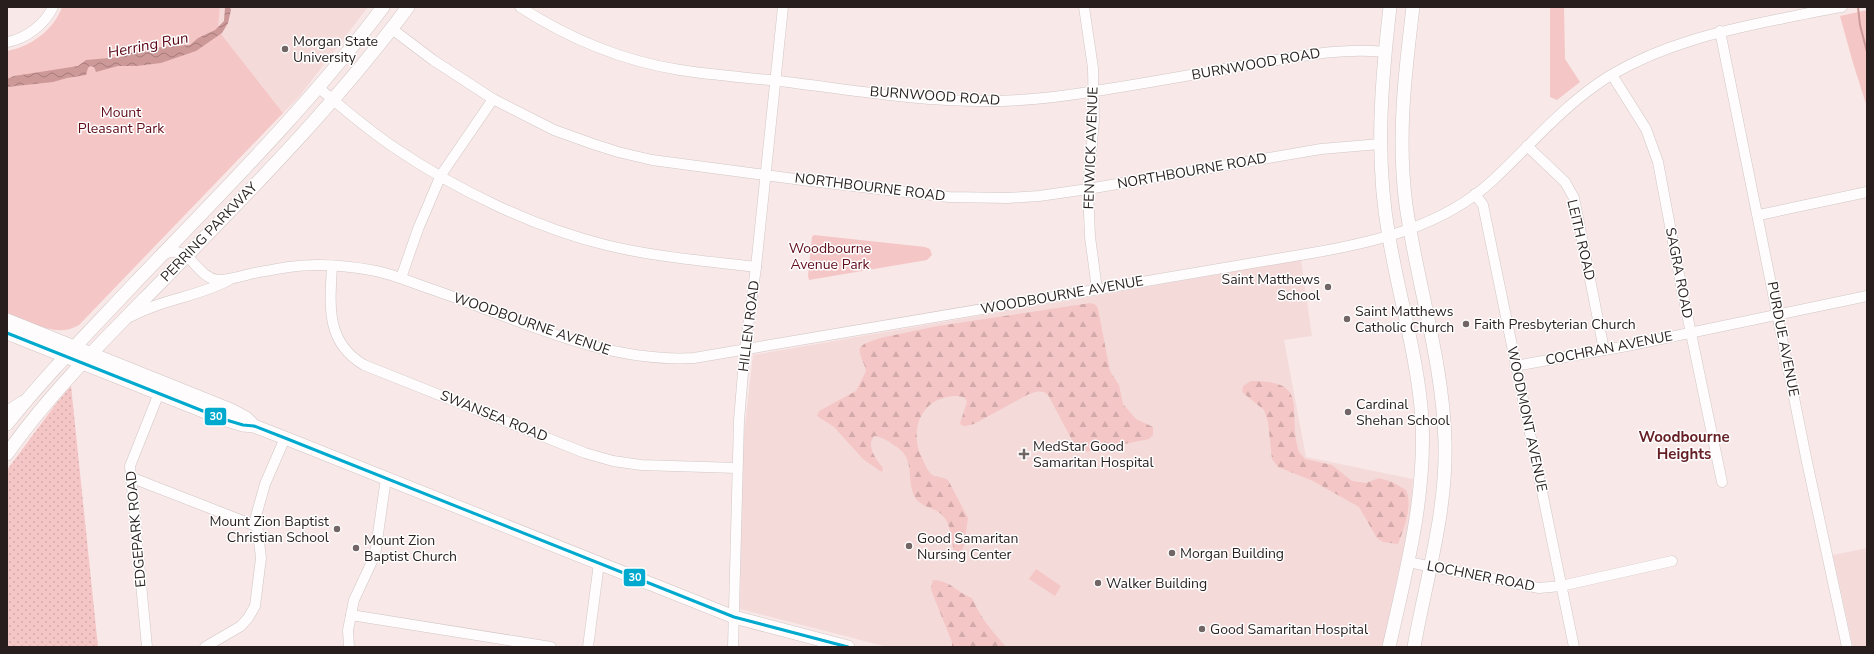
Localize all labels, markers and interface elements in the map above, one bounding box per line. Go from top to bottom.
water label: Herring Run [106,27,190,63]
place label: Morgan State University [293,32,378,67]
street label: BURNWOOD ROAD [1190,43,1322,85]
marker: Morgan State University [280,44,290,54]
street label: BURNWOOD ROAD [869,82,1001,110]
street label: FENWICK AVENUE [1079,86,1103,210]
park label: Mount Pleasant Park [78,103,165,138]
street label: NORTHBOURNE ROAD [1116,148,1268,194]
street label: NORTHBOURNE ROAD [794,168,946,206]
street label: PERRING PARKWAY [156,178,262,286]
street label: LEITH ROAD [1562,198,1600,282]
street label: SAGRA ROAD [1661,226,1697,320]
park label: Woodbourne Avenue Park [789,239,871,274]
place label: Saint Matthews School [1222,270,1321,305]
street label: WOODBOURNE AVENUE [979,271,1145,319]
street label: HILLEN ROAD [734,279,764,373]
street label: PURDUE AVENUE [1763,280,1803,398]
marker: Saint Matthews School [1323,282,1333,292]
street label: WOODBOURNE AVENUE [451,288,613,360]
place label: Saint Matthews Catholic Church [1355,302,1454,337]
marker: Saint Matthews Catholic Church [1342,314,1352,324]
place label: Faith Presbyterian Church [1474,315,1636,334]
marker: Faith Presbyterian Church [1461,319,1471,329]
street label: COCHRAN AVENUE [1544,326,1674,370]
street label: WOODMONT AVENUE [1502,345,1552,493]
street label: SWANSEA ROAD [437,386,551,446]
place label: Cardinal Shehan School [1356,395,1451,430]
line badge: 30 [204,407,227,426]
marker: Cardinal Shehan School [1343,407,1353,417]
text: 30 [209,409,223,424]
district label: Woodbourne Heights [1638,427,1730,464]
place label: MedStar Good Samaritan Hospital [1033,437,1154,472]
marker: MedStar Good Samaritan Hospital [1018,448,1030,460]
street label: EDGEPARK ROAD [121,470,151,588]
place label: Mount Zion Baptist Christian School [209,512,330,547]
marker: Mount Zion Baptist Christian School [332,524,342,534]
place label: Good Samaritan Nursing Center [917,529,1018,564]
place label: Mount Zion Baptist Church [364,531,457,566]
marker: Good Samaritan Nursing Center [904,541,914,551]
marker: Mount Zion Baptist Church [351,543,361,553]
place label: Morgan Building [1180,544,1284,563]
marker: Morgan Building [1167,548,1177,558]
street label: LOCHNER ROAD [1425,556,1537,596]
line badge: 30 [623,568,646,587]
text: 30 [628,570,642,585]
place label: Walker Building [1106,574,1207,593]
marker: Walker Building [1093,578,1103,588]
place label: Good Samaritan Hospital [1210,620,1369,639]
marker: Good Samaritan Hospital [1197,624,1207,634]

